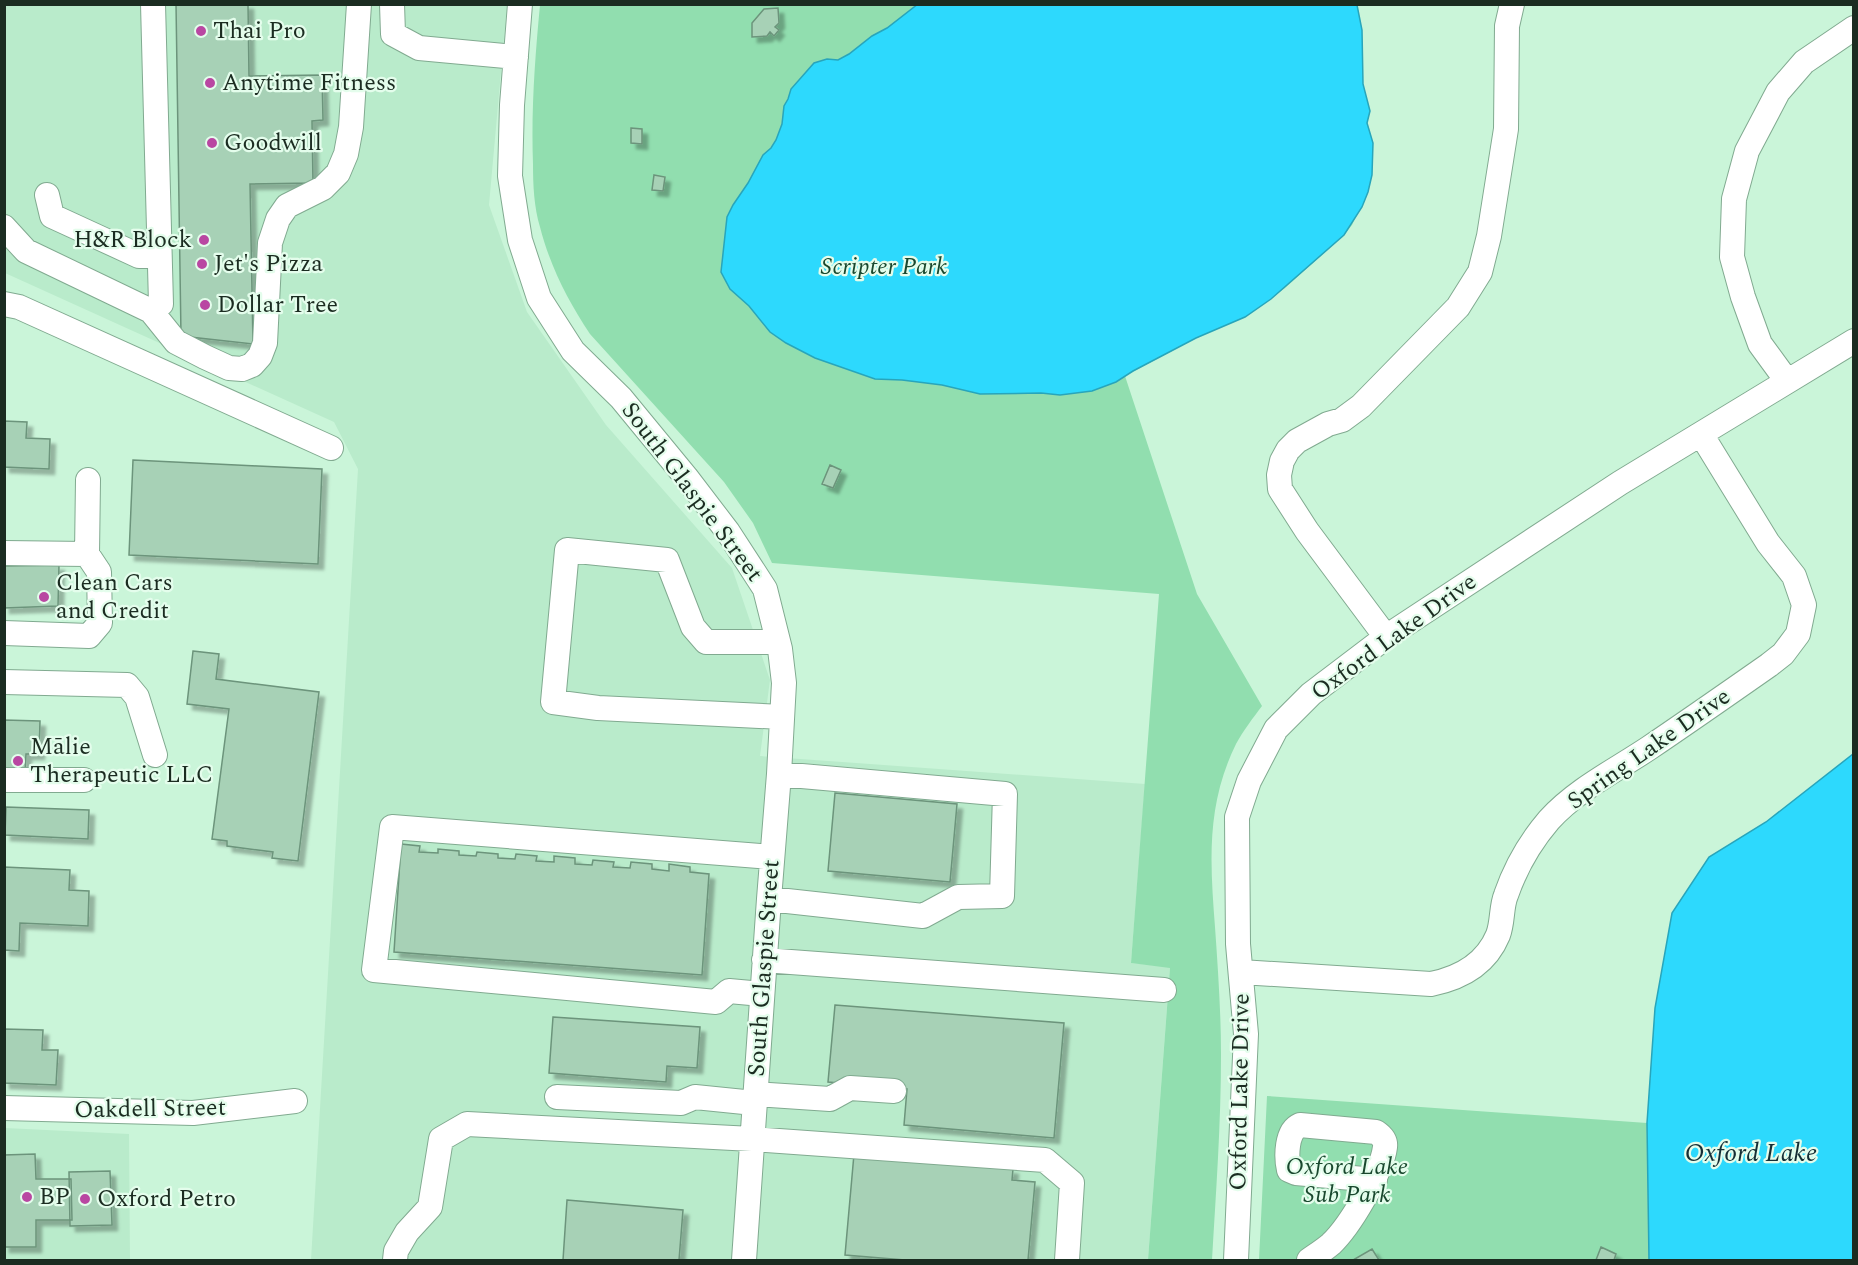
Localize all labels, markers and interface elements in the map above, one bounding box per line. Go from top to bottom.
place label: Thai Pro [213,13,306,49]
marker: Thai Pro [194,24,208,38]
place label: Anytime Fitness [222,65,396,101]
marker: Anytime Fitness [203,76,217,90]
place label: Goodwill [224,125,322,161]
marker: Goodwill [205,136,219,150]
place label: H&R Block [73,222,192,258]
marker: H&R Block [197,233,211,247]
place label: Jet's Pizza [214,246,323,282]
park label: Scripter Park [821,249,947,285]
marker: Jet's Pizza [195,257,209,271]
place label: Dollar Tree [217,287,338,323]
marker: Dollar Tree [198,298,212,312]
street label: South Glaspie Street [612,394,772,590]
street label: Oxford Lake Drive [1304,564,1484,710]
place label: Clean Cars and Credit [56,565,173,629]
marker: Clean Cars and Credit [37,590,51,604]
street label: Spring Lake Drive [1560,679,1738,819]
place label: Mālie Therapeutic LLC [30,729,213,793]
marker: Mālie Therapeutic LLC [11,754,25,768]
street label: South Glaspie Street [738,858,790,1078]
street label: Oxford Lake Drive [1220,993,1260,1191]
street label: Oakdell Street [74,1090,226,1128]
water label: Oxford Lake [1685,1133,1817,1173]
park label: Oxford Lake Sub Park [1286,1149,1408,1213]
place label: BP [39,1179,70,1215]
place label: Oxford Petro [97,1181,236,1217]
marker: BP [20,1190,34,1204]
marker: Oxford Petro [78,1192,92,1206]

